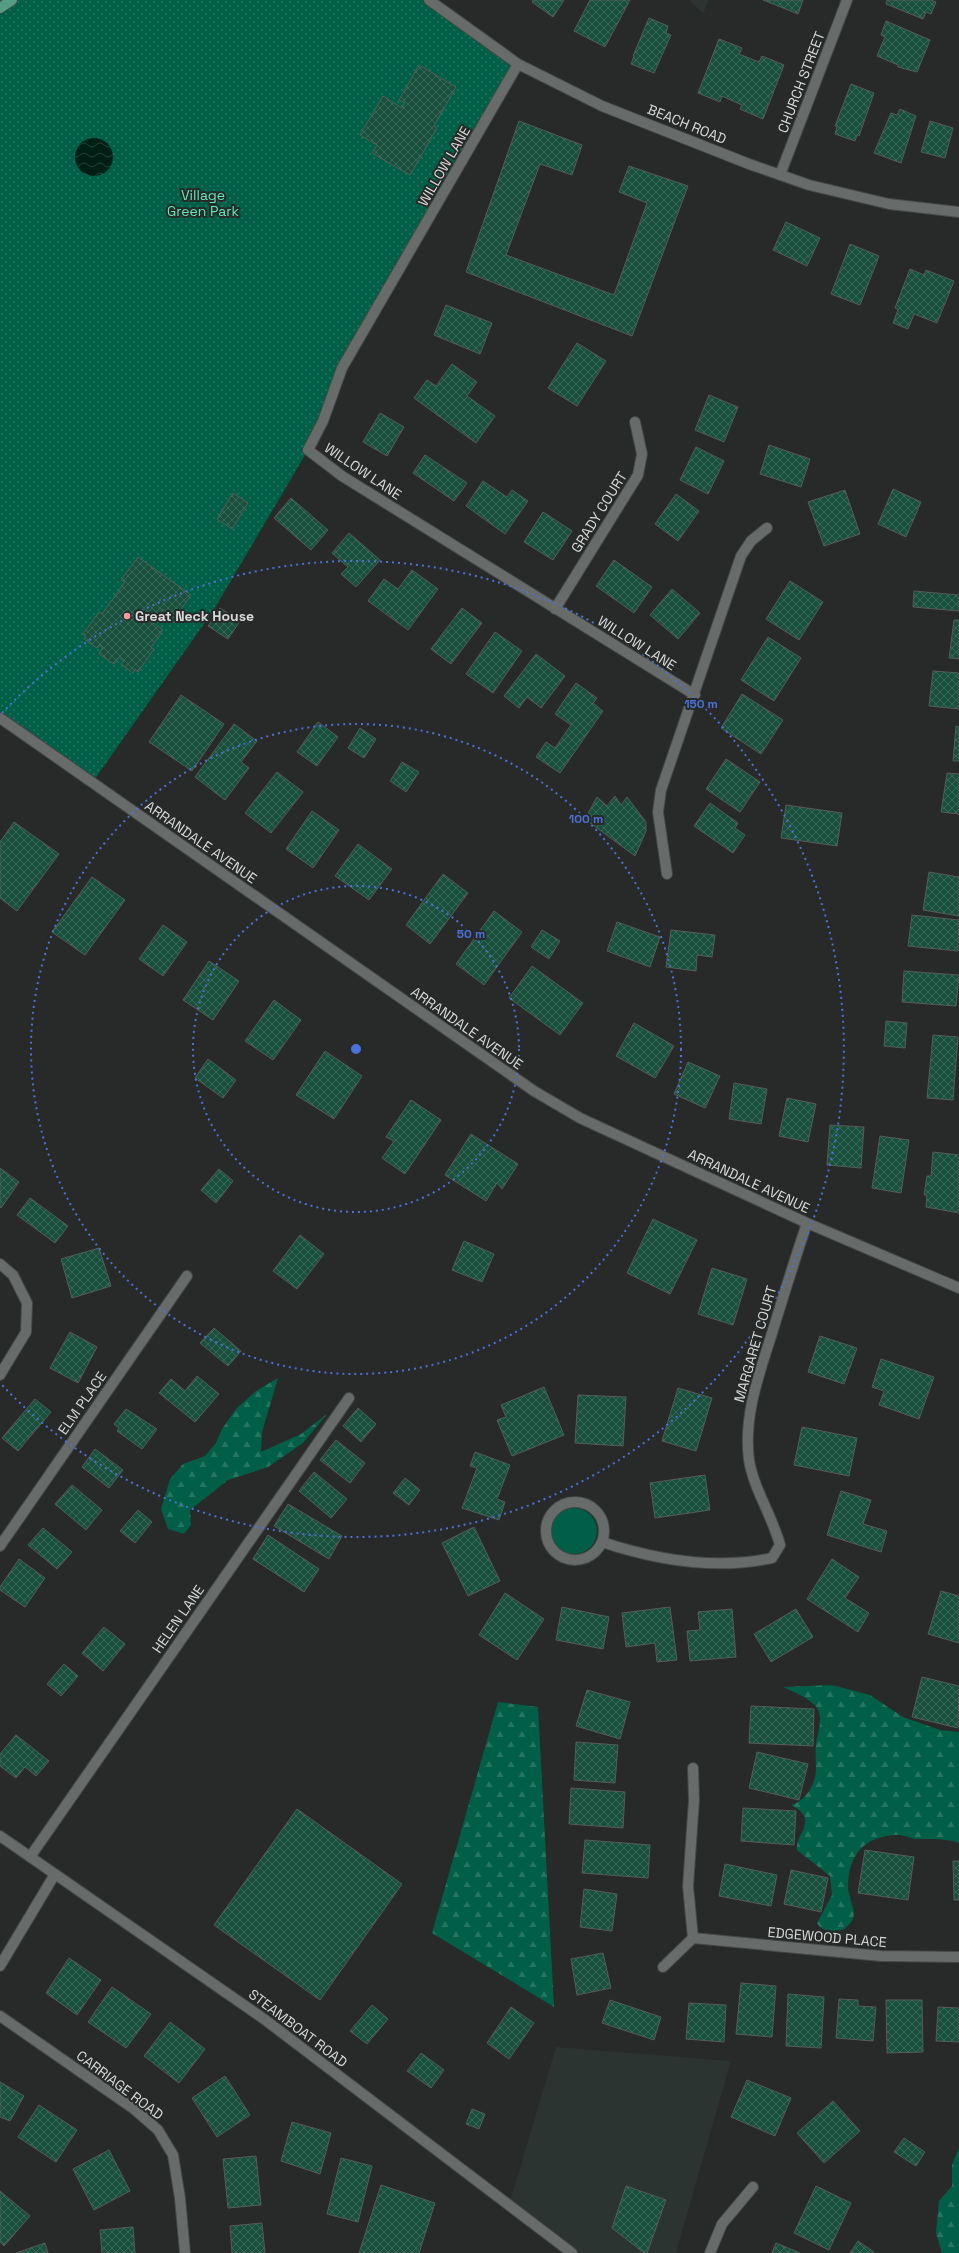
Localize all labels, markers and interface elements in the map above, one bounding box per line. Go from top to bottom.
street label: CHURCH STREET [773,29,829,135]
street label: BEACH ROAD [645,100,729,148]
street label: WILLOW LANE [414,123,474,209]
park label: Village Green Park [167,186,240,220]
street label: WILLOW LANE [321,439,405,504]
street label: GRADY COURT [567,468,631,556]
place label: Great Neck House [135,607,254,625]
marker: Great Neck House [122,611,132,621]
street label: WILLOW LANE [594,612,680,674]
text: 150 m [684,696,718,712]
street label: ARRANDALE AVENUE [142,797,261,887]
text: 100 m [569,811,603,827]
text: 50 m [457,926,485,942]
street label: ARRANDALE AVENUE [408,983,527,1073]
centre of rings [349,1042,363,1056]
street label: ARRANDALE AVENUE [685,1145,813,1217]
street label: MARGARET COURT [730,1284,780,1404]
street label: ELM PLACE [54,1368,110,1438]
street label: HELEN LANE [148,1581,208,1657]
street label: EDGEWOOD PLACE [767,1923,887,1951]
street label: STEAMBOAT ROAD [245,1985,351,2071]
street label: CARRIAGE ROAD [73,2046,167,2124]

